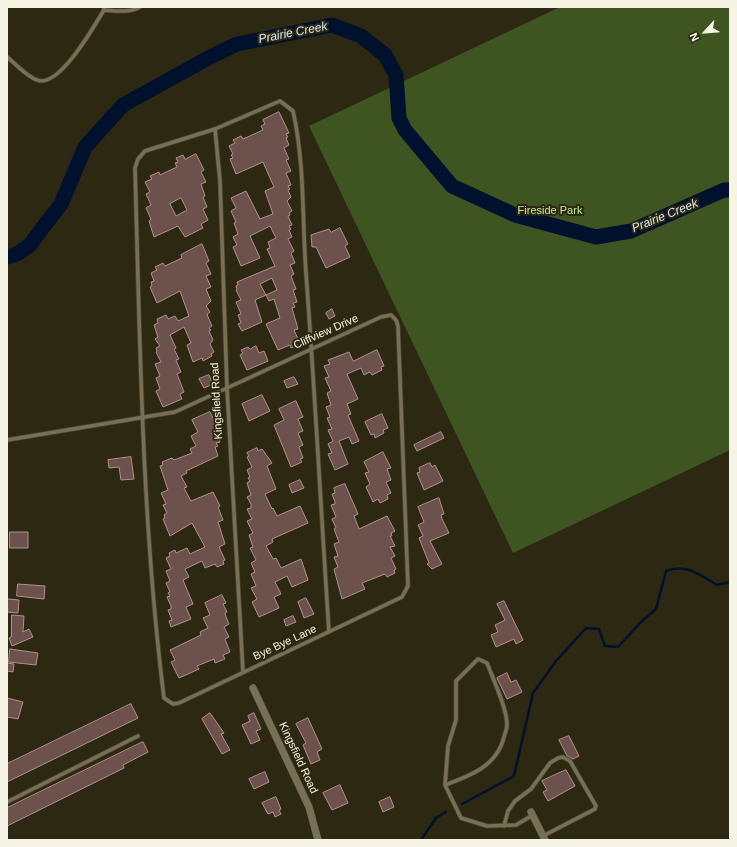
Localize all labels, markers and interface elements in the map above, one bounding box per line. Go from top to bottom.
north arrow [685,12,725,52]
water label: Prairie Creek [257,19,329,47]
text: N [687,31,701,43]
water label: Prairie Creek [630,196,700,236]
park label: Fireside Park [518,204,582,218]
street label: Cliffview Drive [292,312,360,352]
street label: Kingsfield Road [208,362,226,440]
street label: Bye Bye Lane [251,623,319,663]
street label: Kingsfield Road [276,720,320,796]

